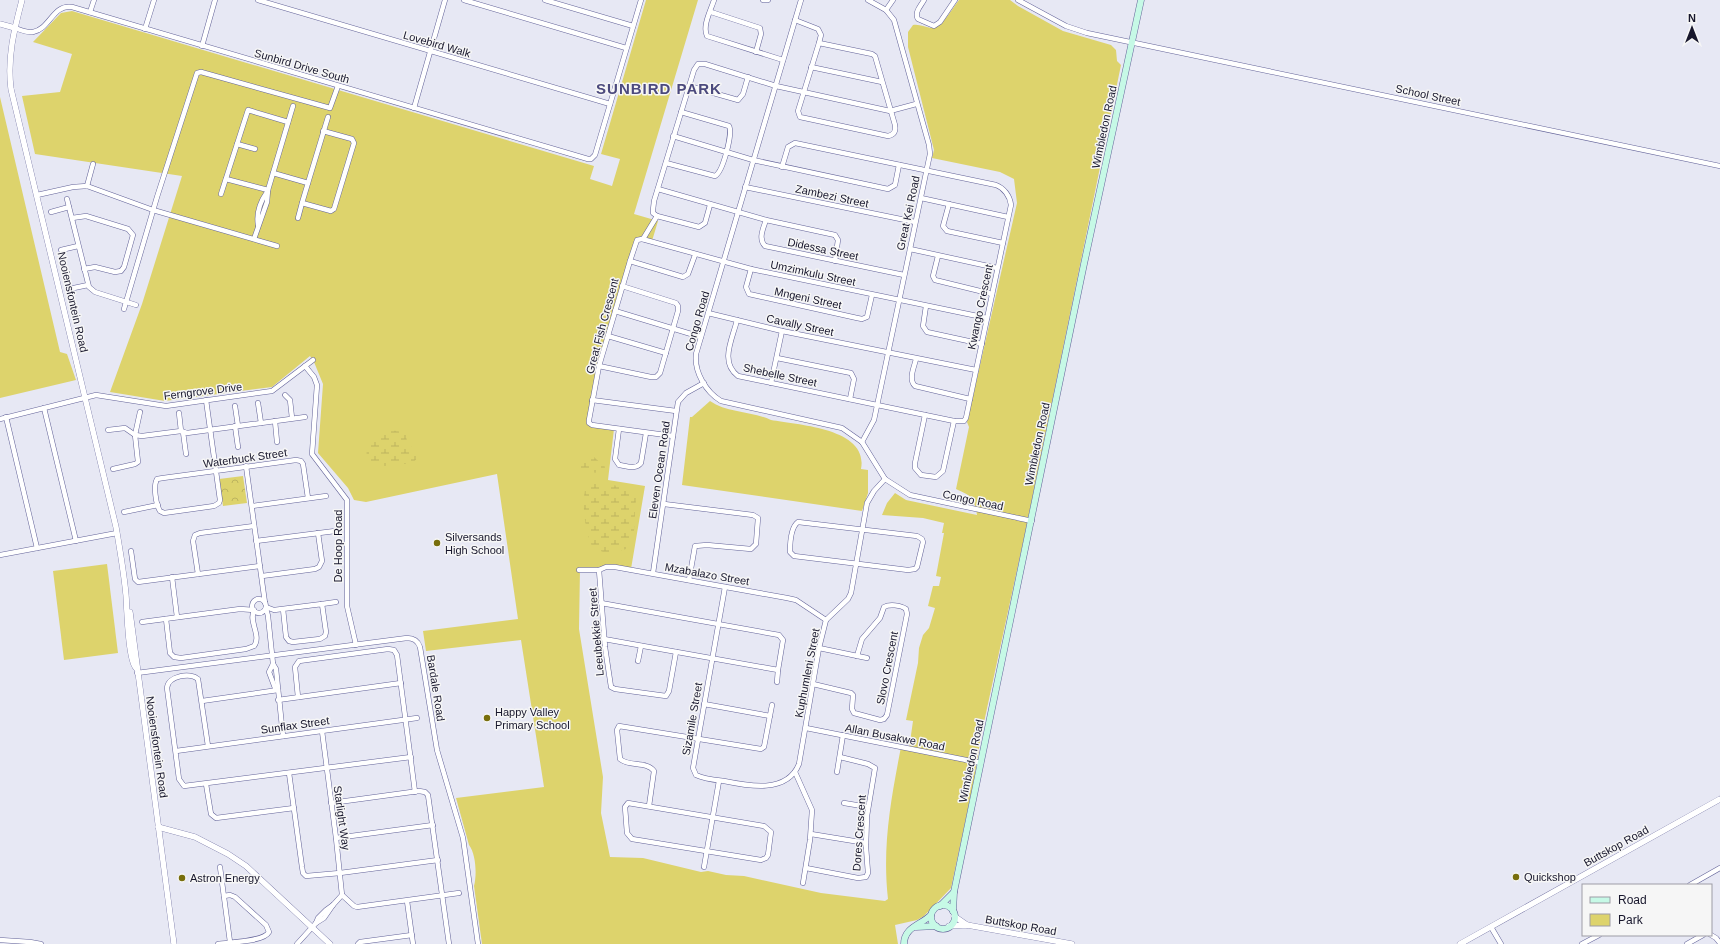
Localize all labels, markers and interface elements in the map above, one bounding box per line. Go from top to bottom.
north arrow [1672,8,1712,48]
text: N [1688,12,1696,24]
street label: Lovebird Walk [402,29,472,59]
street label: Sunbird Drive South [253,47,351,85]
district label: SUNBIRD PARK [596,80,722,97]
street label: School Street [1394,82,1462,108]
street label: Wimbledon Road [1089,84,1119,170]
street label: Great Kei Road [894,175,922,251]
street label: Zambezi Street [794,182,870,210]
street label: Didessa Street [786,236,860,262]
street label: Nooiensfontein Road [56,251,90,353]
street label: Umzimkulu Street [769,258,857,288]
street label: Kwango Crescent [965,263,995,351]
street label: Great Fish Crescent [583,277,621,375]
street label: Mngeni Street [773,285,843,311]
street label: Congo Road [683,290,711,352]
street label: Cavally Street [765,312,835,338]
street label: Shebelle Street [742,361,818,389]
street label: Ferngrove Drive [163,380,243,402]
street label: Wimbledon Road [1022,401,1052,487]
street label: Eleven Ocean Road [646,420,672,520]
street label: Waterbuck Street [202,446,288,470]
street label: Congo Road [942,488,1004,512]
street label: De Hoop Road [332,510,344,582]
place label: Silversands High School [445,531,504,556]
marker: Silversands High School [432,538,442,548]
street label: Mzabalazo Street [664,561,750,587]
street label: Leeubekkie Street [586,587,606,677]
street label: Kuphumleni Street [792,627,822,719]
street label: Slovo Crescent [874,630,900,706]
street label: Bardale Road [425,654,447,722]
street label: Sizamile Street [680,682,704,756]
street label: Nooiensfontein Road [144,695,170,799]
place label: Happy Valley Primary School [495,706,570,731]
marker: Happy Valley Primary School [482,713,492,723]
street label: Sunflax Street [260,714,330,736]
street label: Wimbledon Road [956,718,986,804]
street label: Allan Busakwe Road [844,721,946,753]
street label: Starlight Way [332,785,353,852]
street label: Dores Crescent [850,794,868,872]
street label: Buttskop Road [1582,823,1650,869]
place label: Quickshop [1524,871,1576,883]
place label: Astron Energy [190,872,260,884]
marker: Quickshop [1511,872,1521,882]
marker: Astron Energy [177,873,187,883]
legend [1582,884,1712,936]
text: Road [1618,893,1647,907]
street label: Buttskop Road [984,913,1058,937]
text: Park [1618,913,1644,927]

